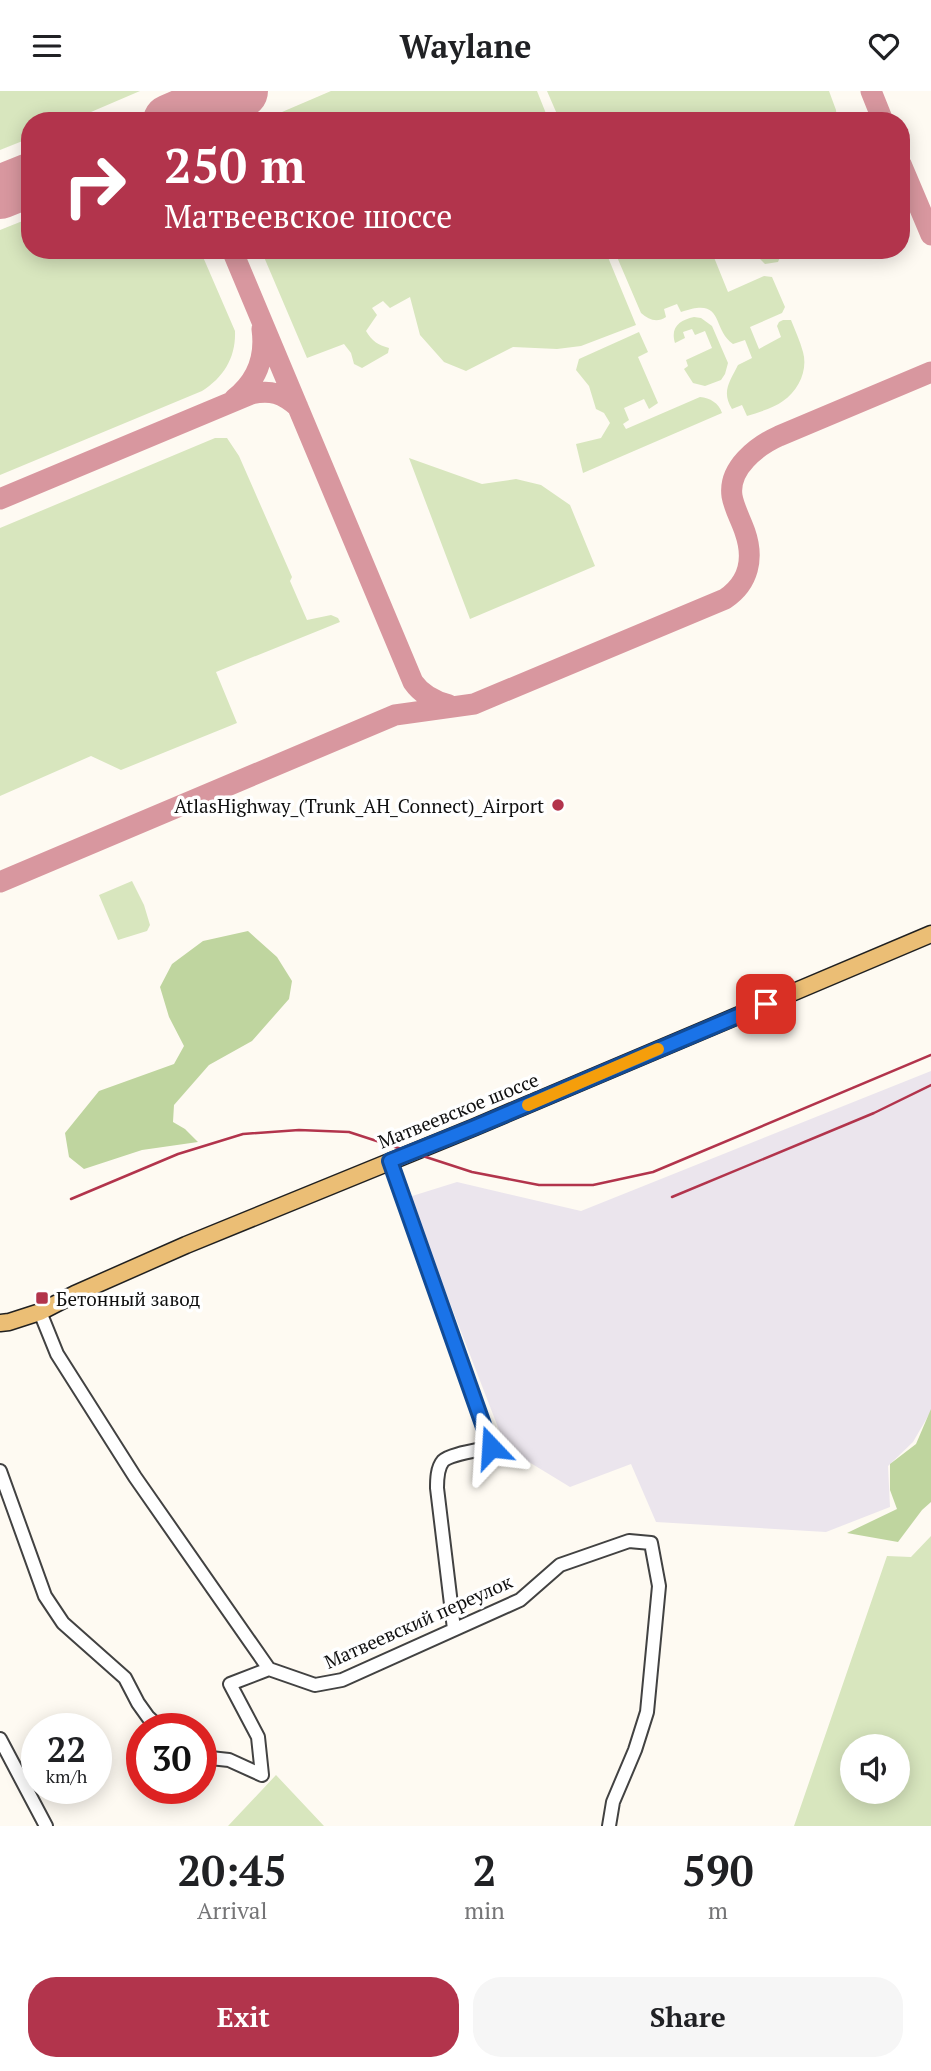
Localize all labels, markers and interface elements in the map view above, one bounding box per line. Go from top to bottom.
text: Waylane [400,25,531,67]
icon: menu [28,27,66,65]
icon: heart [865,27,903,65]
text: 250 m [164,132,306,197]
icon: right [49,140,140,231]
text: Матвеевское шоссе [164,195,452,237]
place label: AtlasHighway_(Trunk_AH_Connect)_Airport [174,793,544,818]
marker: AtlasHighway_(Trunk_AH_Connect)_Airport [550,797,566,813]
pin [736,974,796,1034]
icon: arrive [747,985,785,1023]
street label: Матвеевское шоссе [374,1066,542,1154]
place label: Бетонный завод [56,1286,200,1311]
marker: Бетонный завод [34,1290,50,1306]
position arrow [454,1410,528,1484]
street label: Матвеевский переулок [320,1568,516,1674]
speed limit sign: 30 [126,1713,217,1804]
text: 22 [47,1726,86,1772]
map controls [840,1734,910,1804]
button: sound [840,1734,910,1804]
text: km/h [46,1764,87,1788]
text: 20:45 [178,1842,287,1898]
text: 2 [473,1842,496,1898]
text: 590 [682,1842,753,1898]
text: Arrival [197,1895,267,1926]
text: min [464,1895,505,1926]
text: m [708,1895,728,1926]
button: Exit [28,1977,459,2057]
button: Share [473,1977,903,2057]

